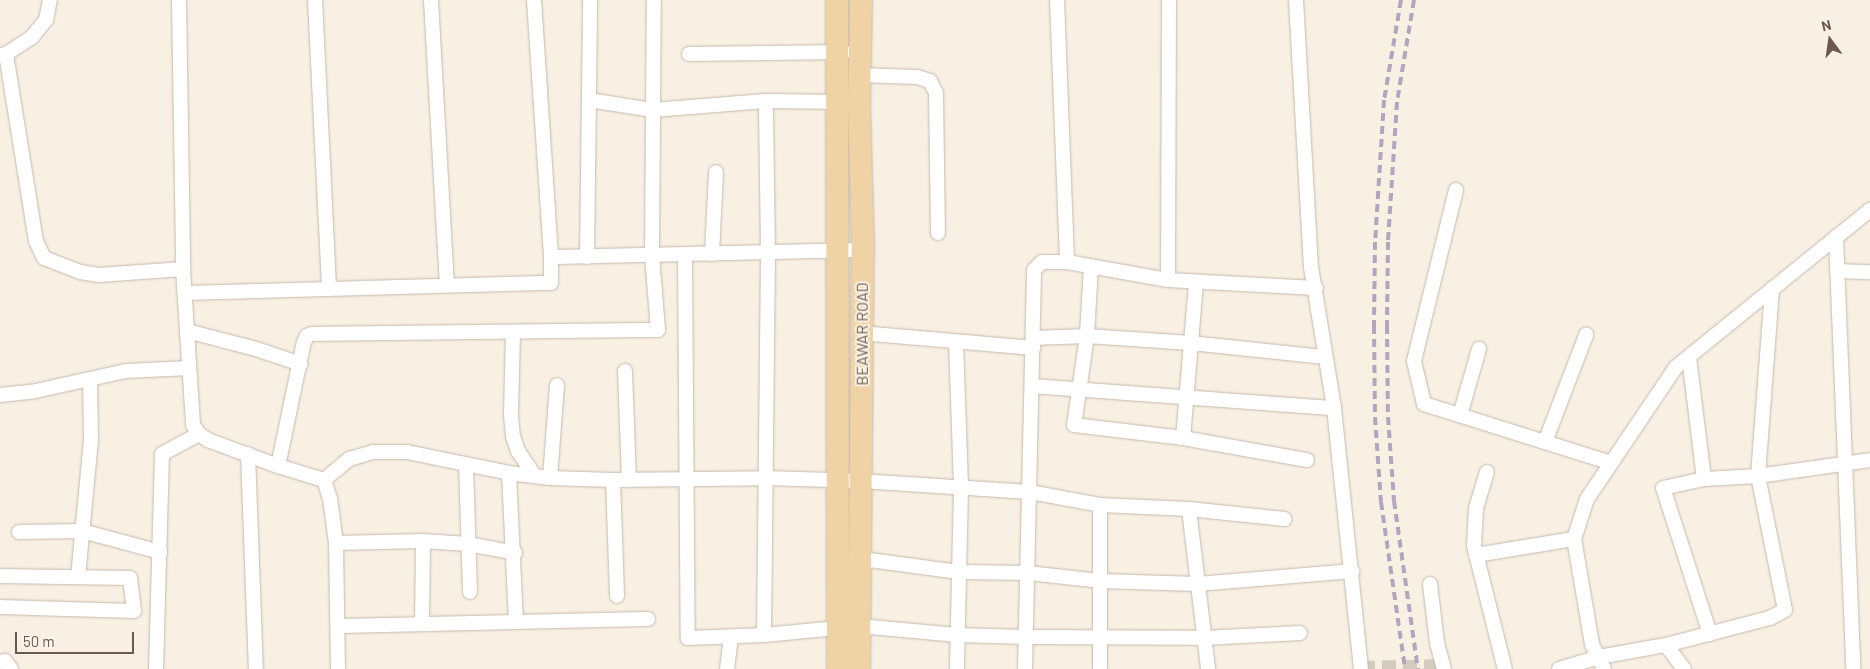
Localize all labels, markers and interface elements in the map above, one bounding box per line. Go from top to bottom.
north arrow [1805,15,1855,65]
text: N [1820,16,1833,34]
street label: BEAWAR ROAD [852,282,872,386]
scale bar [18,622,136,654]
text: 50 m [23,632,55,650]

